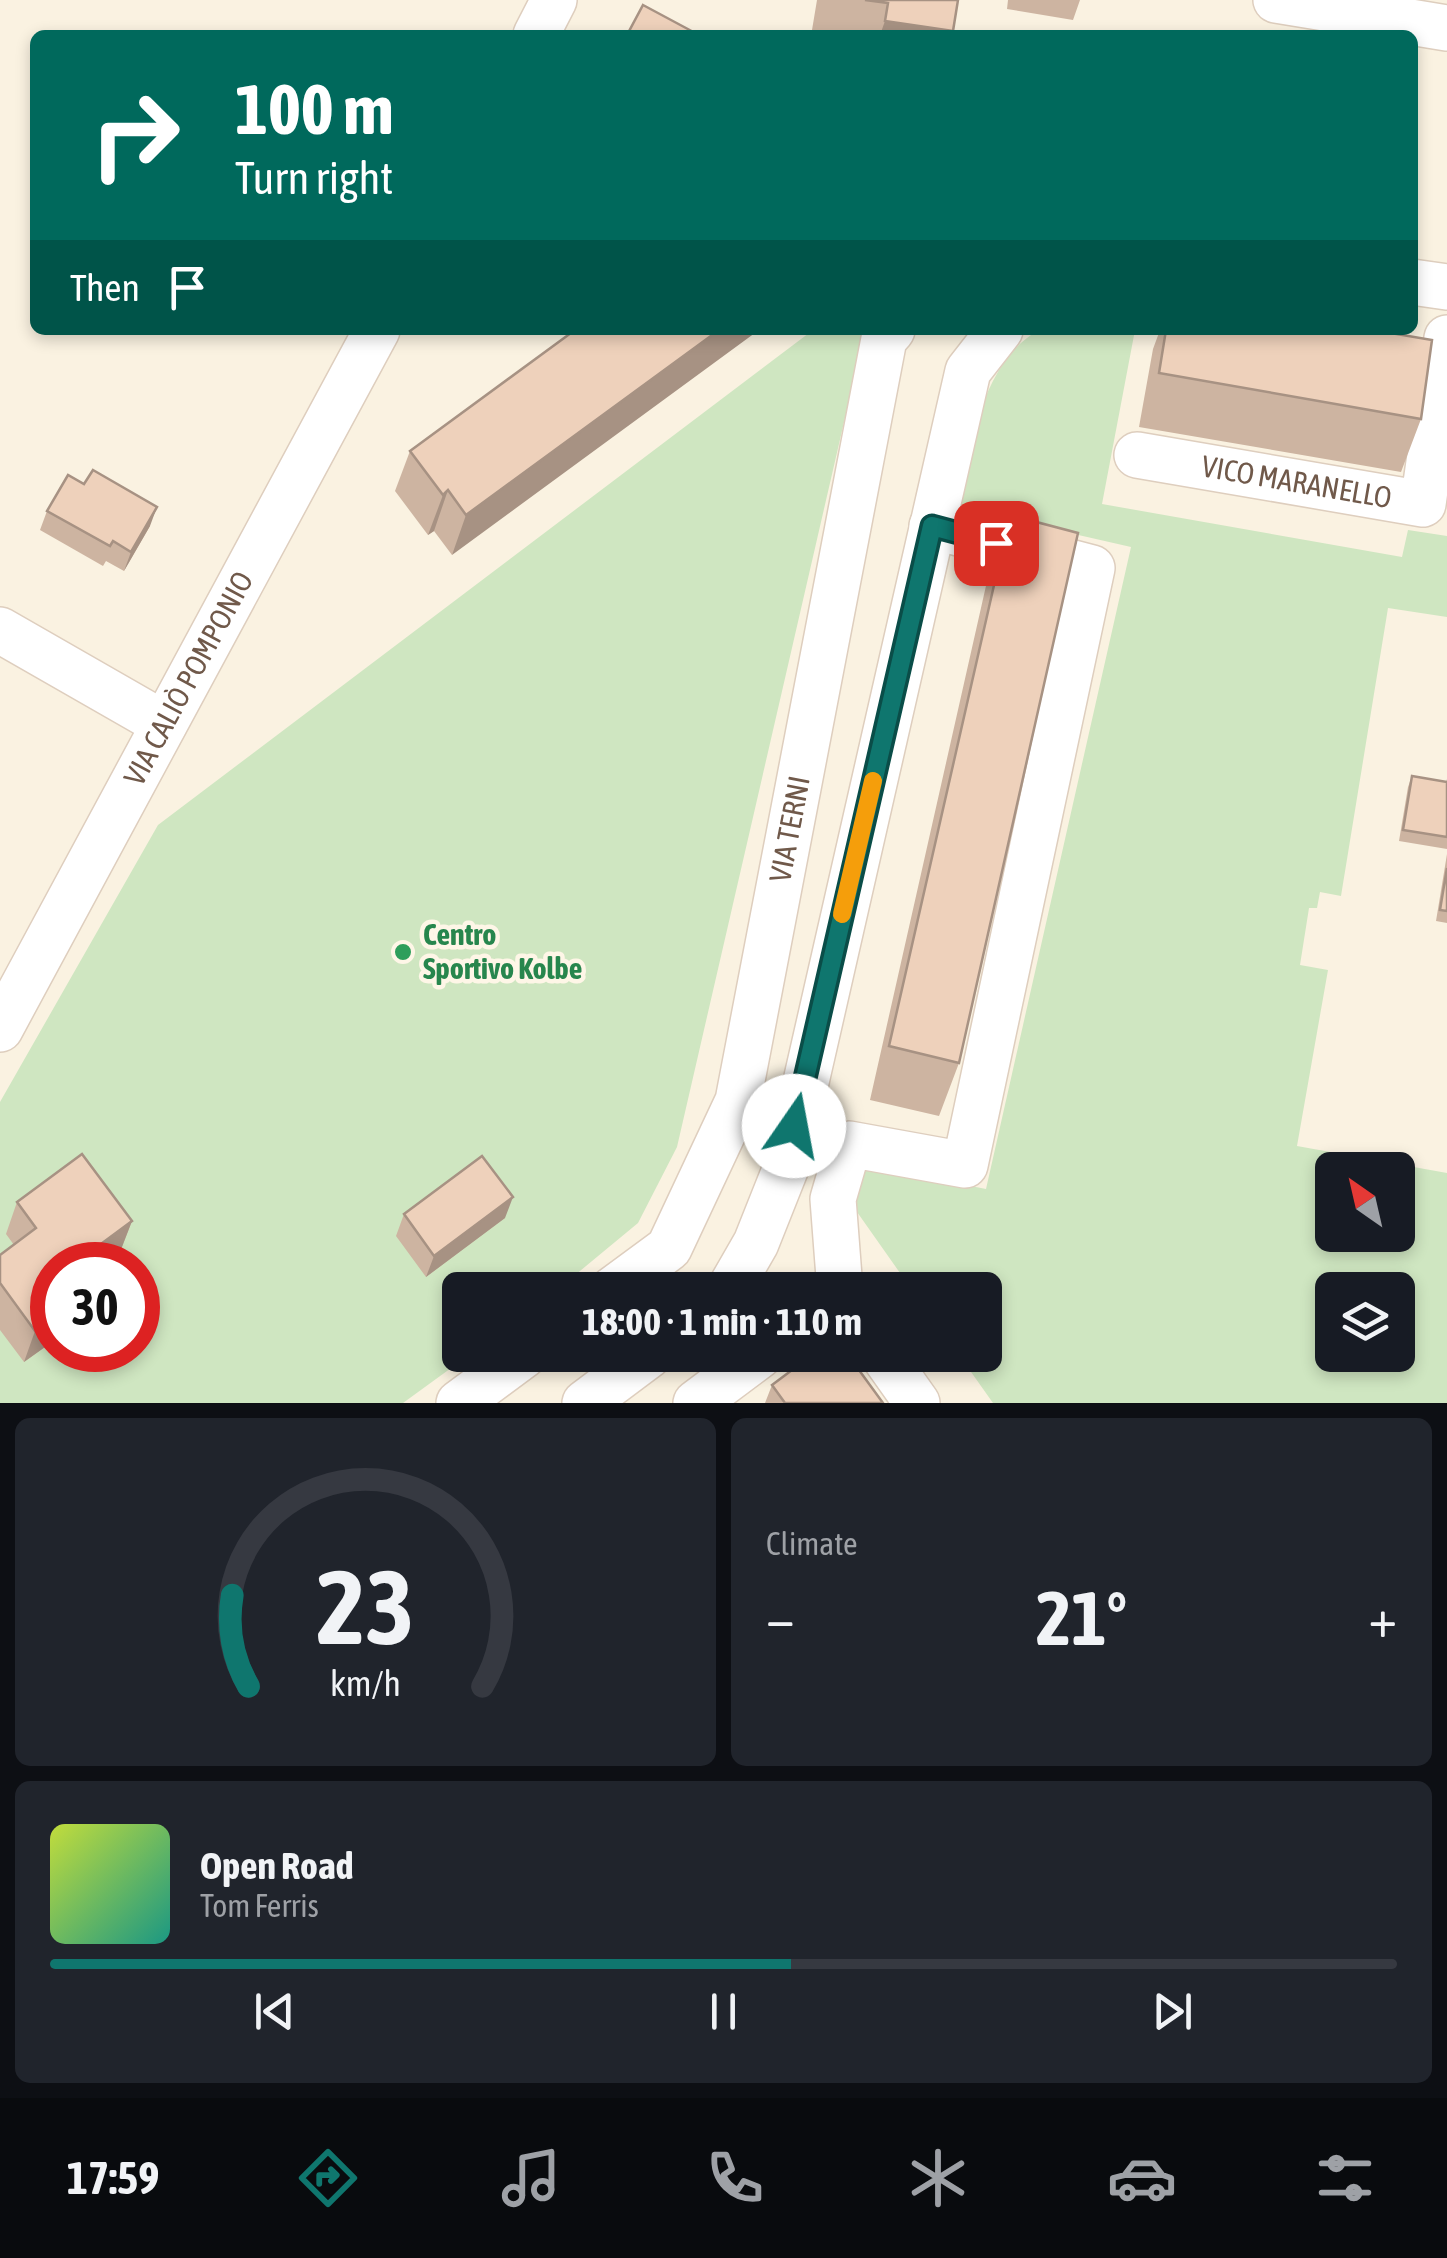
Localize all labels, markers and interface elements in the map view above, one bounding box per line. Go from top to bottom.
text: 100 m [235,69,394,149]
icon: right [70,70,200,200]
text: Turn right [235,152,393,204]
icon: arrive [160,260,215,315]
text: Then [70,266,140,309]
street label: VICO MARANELLO [1199,448,1394,514]
pin [954,501,1039,586]
icon: arrive [969,516,1024,571]
street label: VIA CALIÒ POMPONIO [117,566,259,791]
street label: VIA TERNI [762,773,816,885]
place label: Centro Sportivo Kolbe [423,917,582,985]
marker: Centro Sportivo Kolbe [392,941,414,963]
position arrow [742,1074,846,1178]
north arrow [1315,1152,1415,1252]
map controls [1315,1152,1415,1372]
speed limit sign: 30 [30,1242,160,1372]
button: layers [1315,1272,1415,1372]
text: 18:00 · 1 min · 110 m [582,1300,862,1343]
text: Climate [766,1525,858,1562]
text: 23 [317,1547,414,1666]
text: 21° [1036,1575,1127,1661]
text: − [766,1586,795,1649]
text: + [1368,1586,1397,1649]
text: km/h [330,1663,401,1704]
text: Open Road [200,1844,354,1887]
text: Tom Ferris [200,1887,319,1924]
icon: previous [247,1984,302,2039]
icon: pause [696,1984,751,2039]
icon: next [1145,1984,1200,2039]
icon: directions [293,2143,363,2213]
icon: music [496,2143,566,2213]
icon: phone [700,2143,770,2213]
icon: climate [903,2143,973,2213]
icon: car [1107,2143,1177,2213]
icon: filters [1310,2143,1380,2213]
text: 17:59 [67,2152,159,2204]

